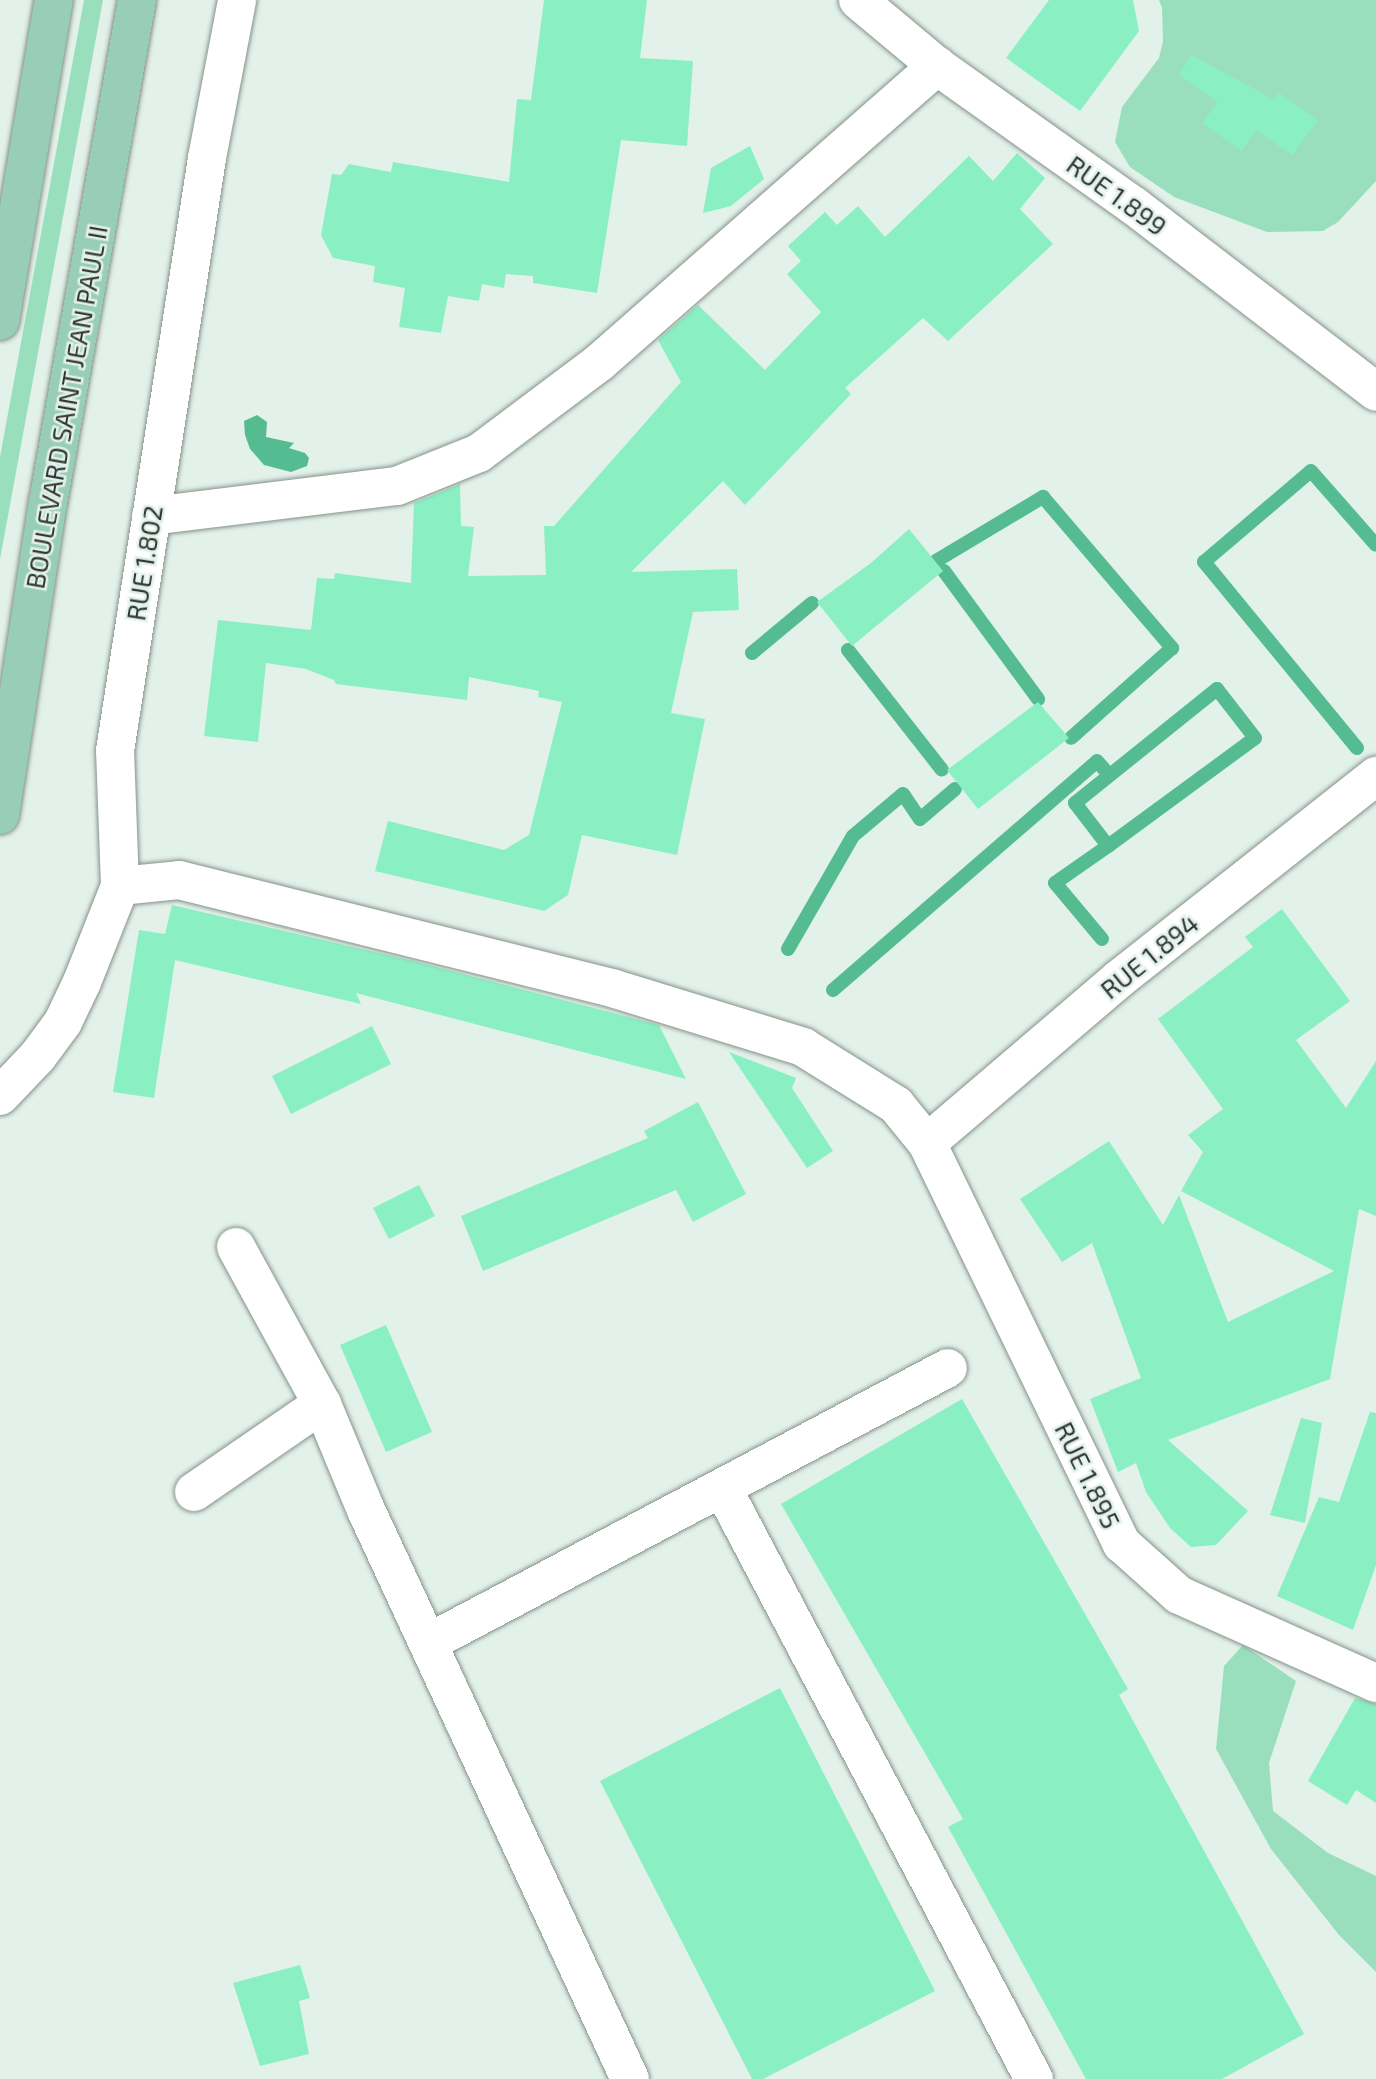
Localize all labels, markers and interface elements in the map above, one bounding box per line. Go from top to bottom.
street label: RUE 1.899 [1061,148,1173,242]
street label: BOULEVARD SAINT JEAN PAUL II [19,222,113,592]
street label: RUE 1.802 [120,503,168,623]
street label: RUE 1.894 [1094,907,1204,1005]
street label: RUE 1.895 [1049,1417,1127,1533]

